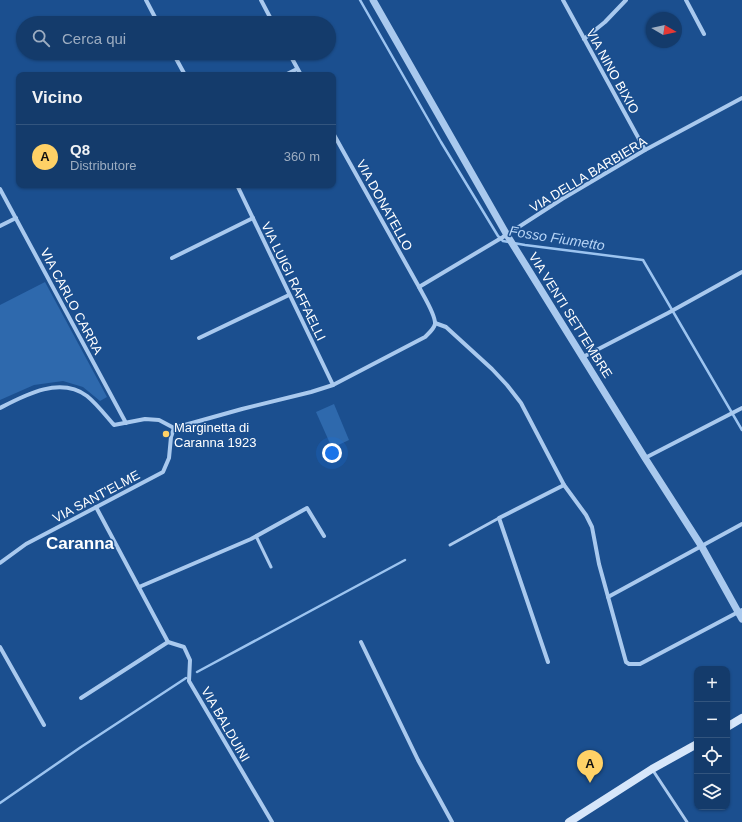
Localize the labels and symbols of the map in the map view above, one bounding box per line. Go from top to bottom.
north arrow [646,12,682,48]
street label: VIA NINO BIXIO [583,26,642,116]
street label: VIA DELLA BARBIERA [527,133,650,215]
street label: VIA DONATELLO [353,157,416,253]
street label: VIA LUIGI RAFFAELLI [258,219,329,343]
water label: Fosso Fiumetto [508,223,606,253]
street label: VIA CARLO CARRA [37,246,106,357]
street label: VIA VENTI SETTEMBRE [526,250,616,381]
place label: Marginetta di Caranna 1923 [174,420,256,450]
marker: Marginetta di Caranna 1923 [161,429,171,439]
your location [322,443,342,463]
street label: VIA SANT'ELME [50,467,143,526]
district label: Caranna [46,534,115,553]
street label: VIA BALDUINI [198,684,253,764]
pin: A [577,750,603,783]

